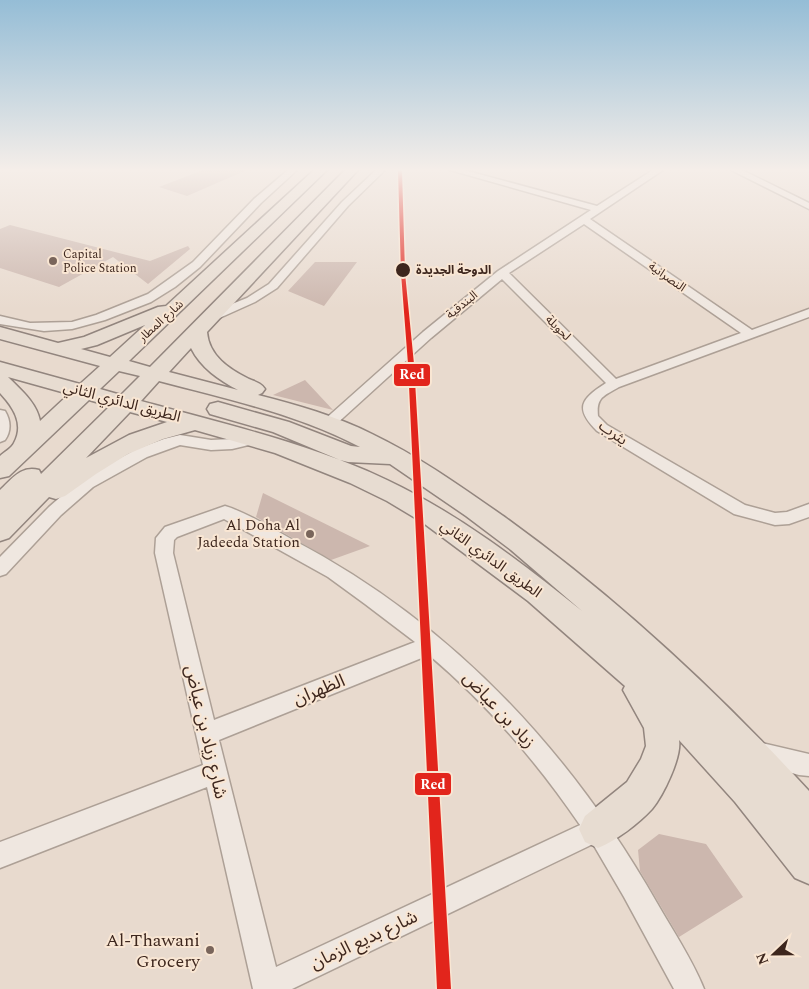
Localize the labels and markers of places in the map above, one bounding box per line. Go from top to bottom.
place label: Capital Police Station [63,245,137,278]
marker: Capital Police Station [47,255,59,267]
marker: الدوحة الجديدة [394,261,412,279]
place label: الدوحة الجديدة [416,261,491,280]
place label: Al Doha Al Jadeeda Station [197,514,300,554]
marker: Al Doha Al Jadeeda Station [304,528,316,540]
place label: Al-Thawani Grocery [106,927,201,975]
marker: Al-Thawani Grocery [204,944,216,956]

